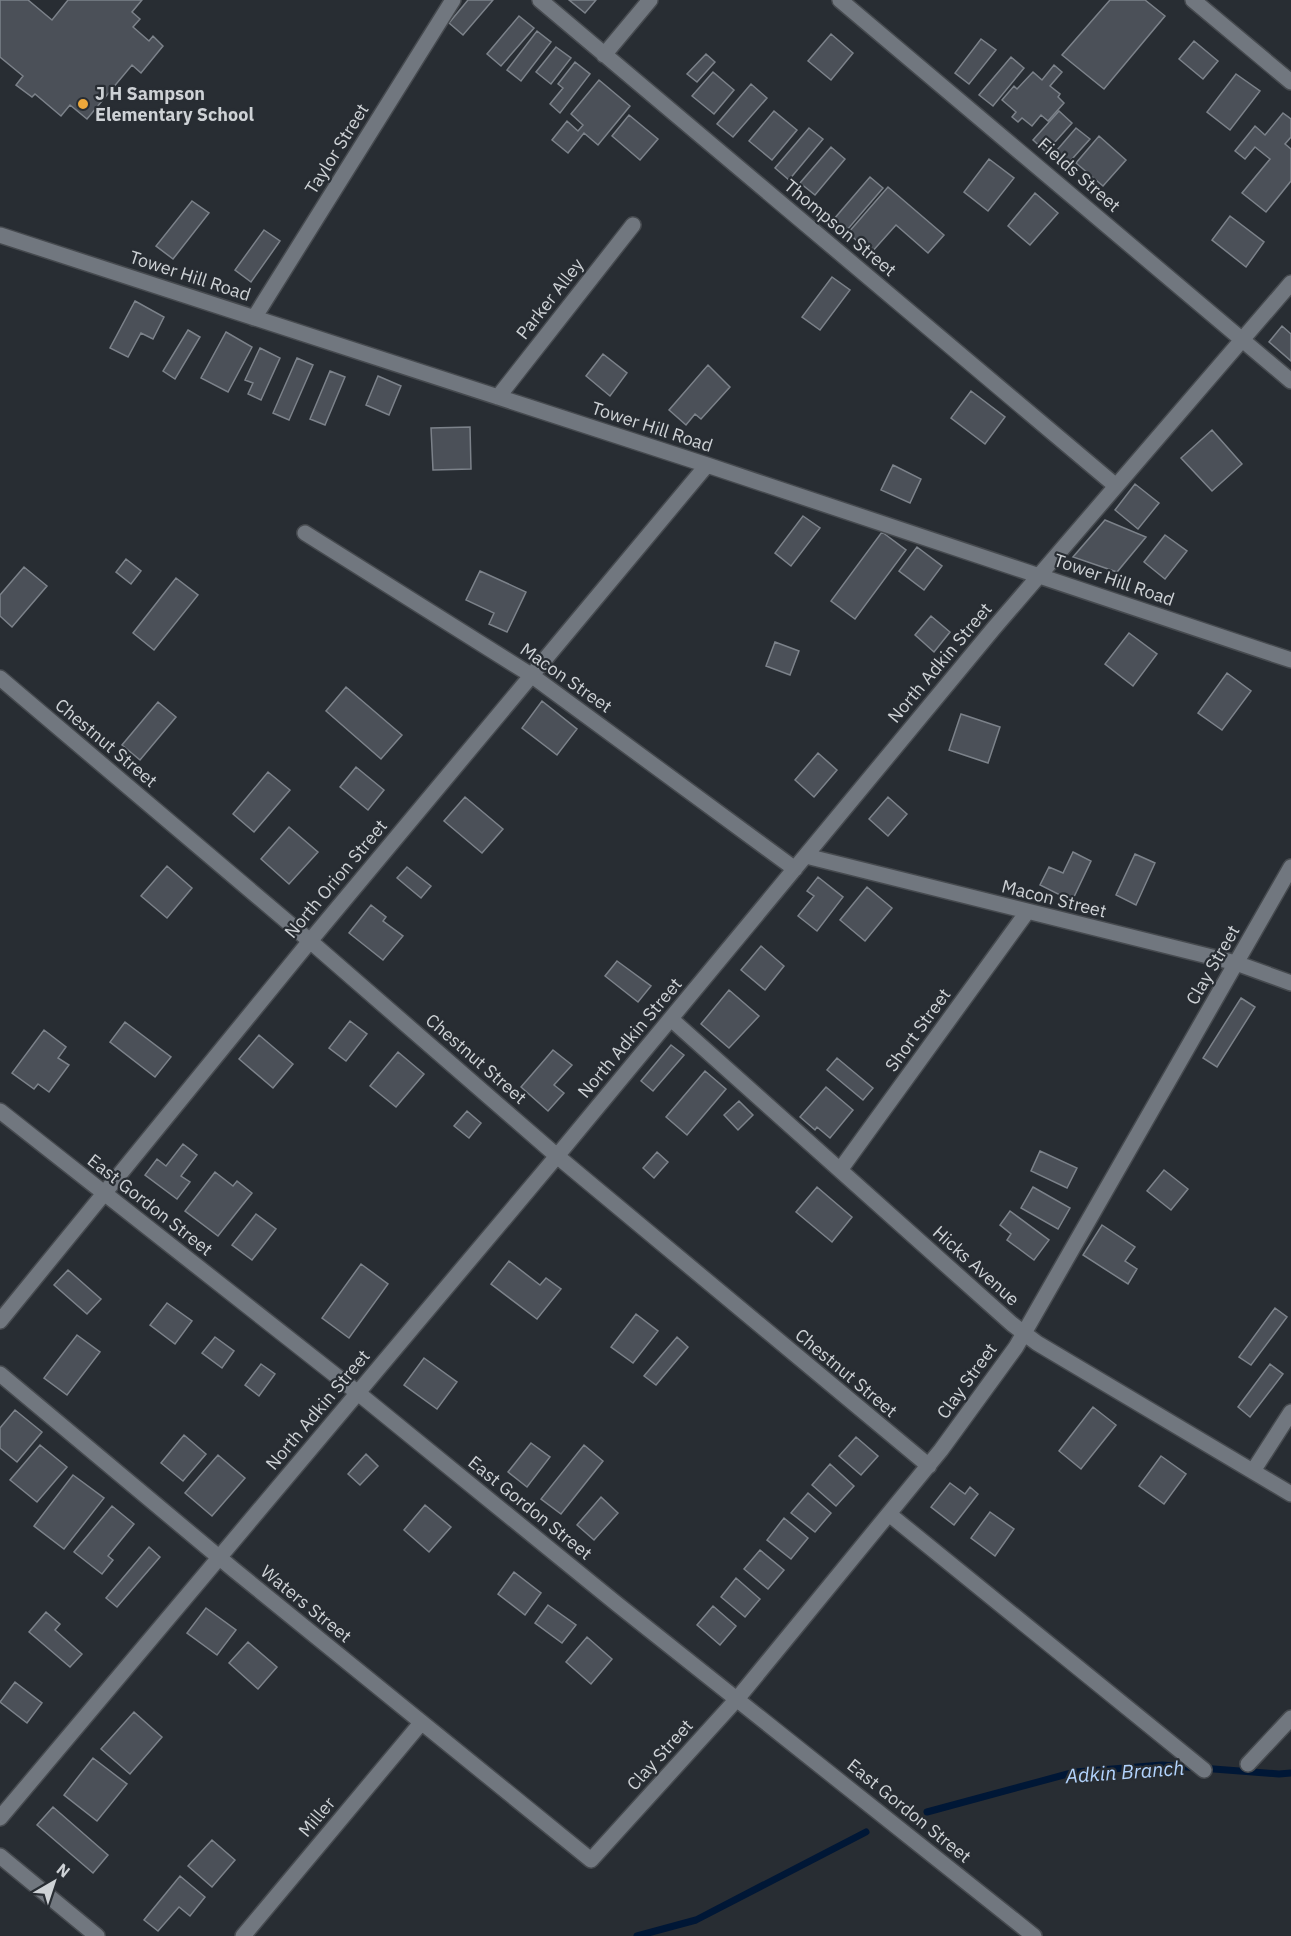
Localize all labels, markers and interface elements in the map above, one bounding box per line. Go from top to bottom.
place label: J H Sampson Elementary School [95,82,254,126]
marker: J H Sampson Elementary School [76,97,90,111]
street label: Taylor Street [300,99,374,198]
street label: Fields Street [1033,132,1125,217]
street label: Thompson Street [780,174,901,281]
street label: Tower Hill Road [127,245,254,306]
street label: Parker Alley [511,253,588,344]
street label: Tower Hill Road [589,396,716,457]
street label: Tower Hill Road [1051,548,1178,611]
street label: North Adkin Street [883,598,997,728]
street label: Macon Street [516,637,617,718]
street label: Chestnut Street [50,693,162,792]
street label: North Orion Street [279,815,392,943]
street label: Macon Street [999,874,1109,923]
street label: Clay Street [1181,921,1245,1009]
street label: North Adkin Street [573,973,687,1103]
street label: Short Street [880,984,956,1076]
street label: Chestnut Street [421,1008,532,1109]
street label: East Gordon Street [83,1149,218,1261]
street label: Hicks Avenue [928,1221,1025,1311]
street label: Chestnut Street [790,1323,902,1422]
street label: Clay Street [931,1338,1002,1423]
street label: North Adkin Street [261,1345,375,1475]
street label: East Gordon Street [464,1451,597,1565]
street label: Waters Street [256,1560,357,1647]
street label: Clay Street [622,1714,698,1795]
street label: East Gordon Street [843,1754,976,1868]
water label: Adkin Branch [1064,1754,1185,1789]
street label: Miller [293,1792,340,1841]
north arrow [24,1852,84,1912]
text: N [53,1859,74,1882]

